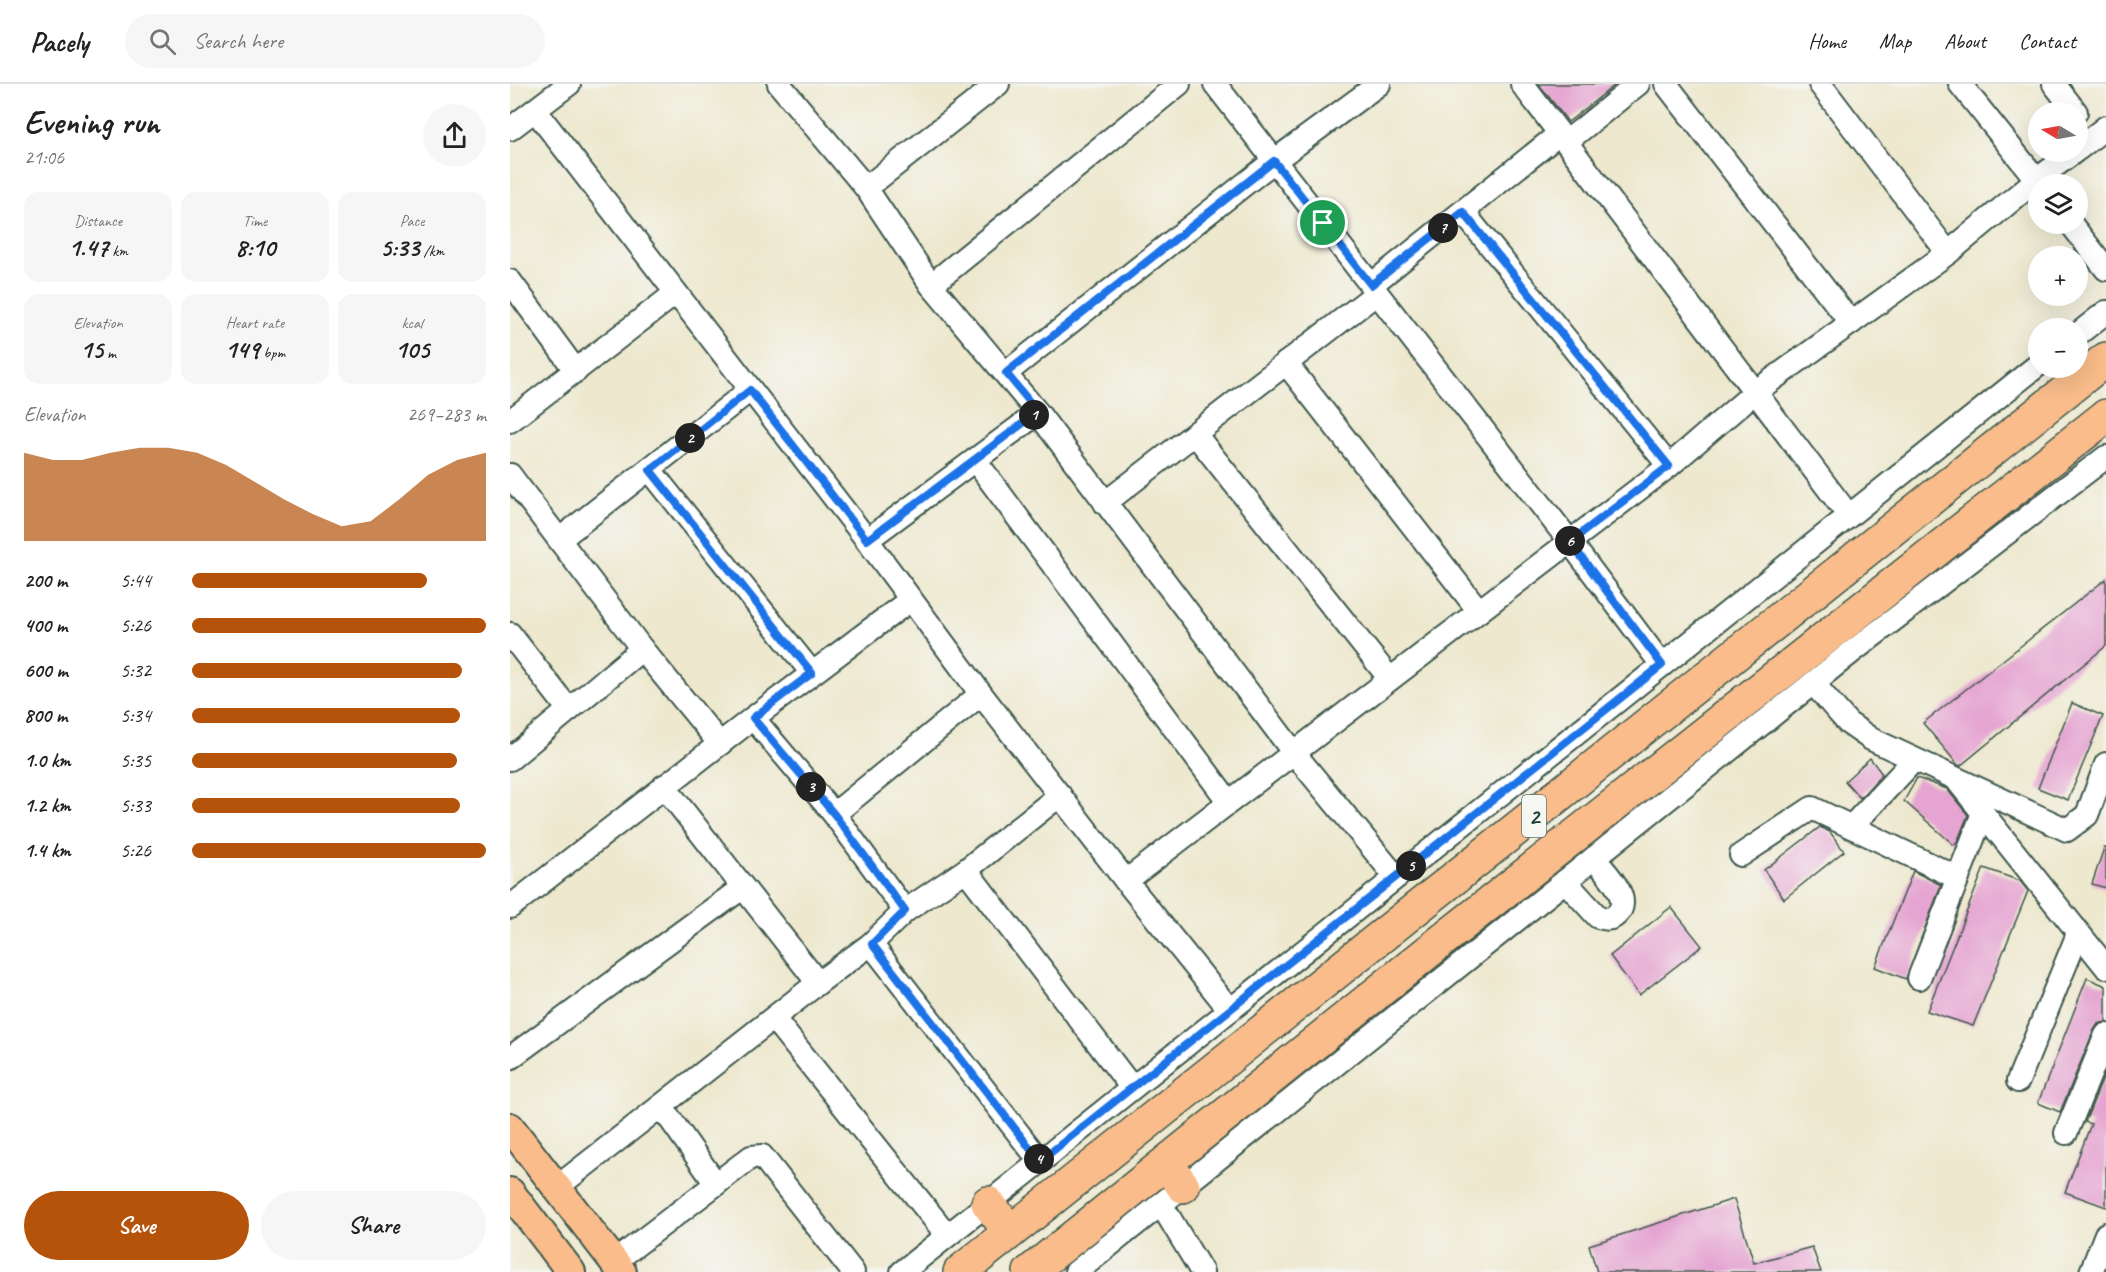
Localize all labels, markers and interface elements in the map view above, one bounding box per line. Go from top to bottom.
search box [125,14,545,68]
text: Pacely [30,24,89,59]
icon: search [146,25,179,58]
text: Search here [194,27,283,55]
text: Home [1808,28,1846,54]
text: Map [1879,28,1911,54]
text: About [1944,28,1986,54]
text: Contact [2019,28,2076,54]
text: Evening run [24,101,159,143]
north arrow [2028,102,2088,162]
map controls [2028,102,2088,378]
button: share [423,104,486,167]
text: 21:06 [24,145,64,170]
button: layers [2028,174,2088,234]
pin [1297,197,1348,248]
icon: arrive [1306,206,1339,239]
text: Distance [74,211,122,231]
text: Time [243,211,267,231]
text: Pace [400,211,424,231]
pin: 7 [1428,213,1458,243]
text: 7 [1439,218,1447,238]
text: 1.47 [68,231,108,264]
text: 8:10 [235,231,275,264]
text: 5:33 [380,231,420,264]
text: km [108,241,128,261]
text: /km [420,241,444,261]
button: + [2028,246,2088,306]
text: Elevation [73,313,123,333]
text: Heart rate [226,313,284,333]
text: kcal [401,313,423,333]
button: − [2028,318,2088,378]
text: 15 [80,333,103,366]
text: 149 [225,333,259,366]
text: 105 [395,333,429,366]
text: m [103,343,116,363]
text: bpm [259,343,285,363]
pin: 1 [1019,400,1049,430]
text: Elevation [24,402,86,427]
text: 269–283 m [407,402,486,427]
text: 1 [1030,405,1038,425]
pin: 2 [675,423,705,453]
text: 2 [686,428,694,448]
pin: 6 [1555,526,1585,556]
text: 6 [1566,531,1574,551]
text: 200 m [24,568,67,593]
text: 5:44 [120,568,151,593]
text: 400 m [24,613,67,638]
text: 5:26 [120,613,151,638]
text: 600 m [24,658,68,683]
text: 5:32 [120,658,151,683]
text: 800 m [24,703,67,728]
text: 5:34 [120,703,151,728]
text: 1.0 km [24,748,71,773]
text: 5:35 [120,748,151,773]
pin: 3 [796,772,826,802]
text: 3 [807,777,815,797]
text: 1.2 km [24,793,71,818]
text: 5:33 [120,793,151,818]
road number: 2 [1522,795,1546,837]
text: 1.4 km [24,838,71,863]
text: 5:26 [120,838,151,863]
pin: 5 [1396,851,1426,881]
text: 5 [1408,856,1414,876]
pin: 4 [1024,1144,1054,1174]
text: 4 [1035,1149,1043,1169]
button: Save [24,1191,249,1260]
button: Share [261,1191,486,1260]

